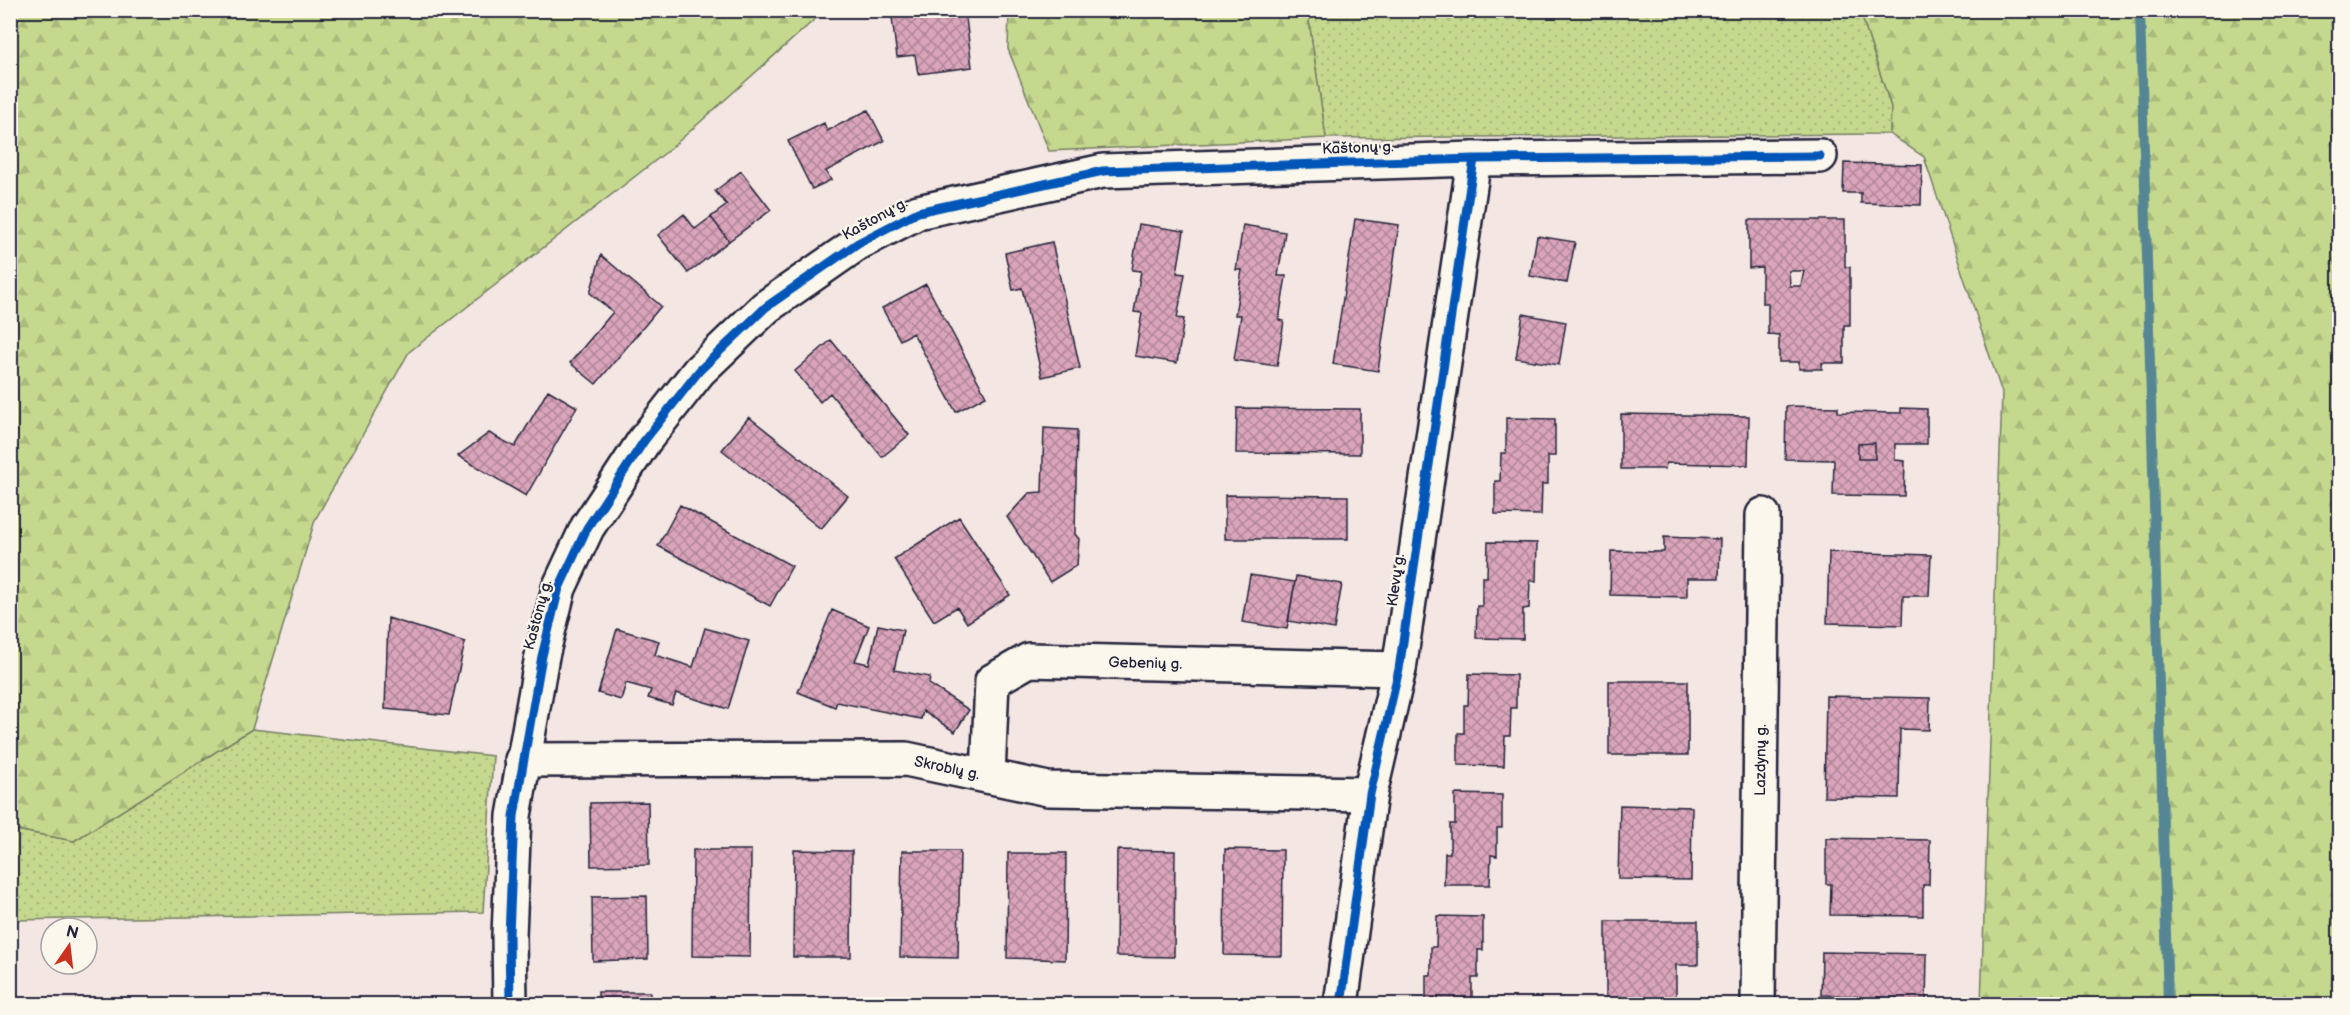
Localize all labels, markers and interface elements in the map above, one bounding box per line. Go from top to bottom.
street label: Kaštonų g. [1322,137,1394,159]
street label: Kaštonų g. [839,193,911,245]
street label: Klevų g. [1383,552,1409,608]
street label: Kaštonų g. [520,578,556,652]
street label: Gebenių g. [1108,652,1183,673]
street label: Lazdynų g. [1751,724,1770,796]
street label: Skroblų g. [913,752,982,784]
north arrow [39,916,99,976]
text: N [64,922,80,944]

